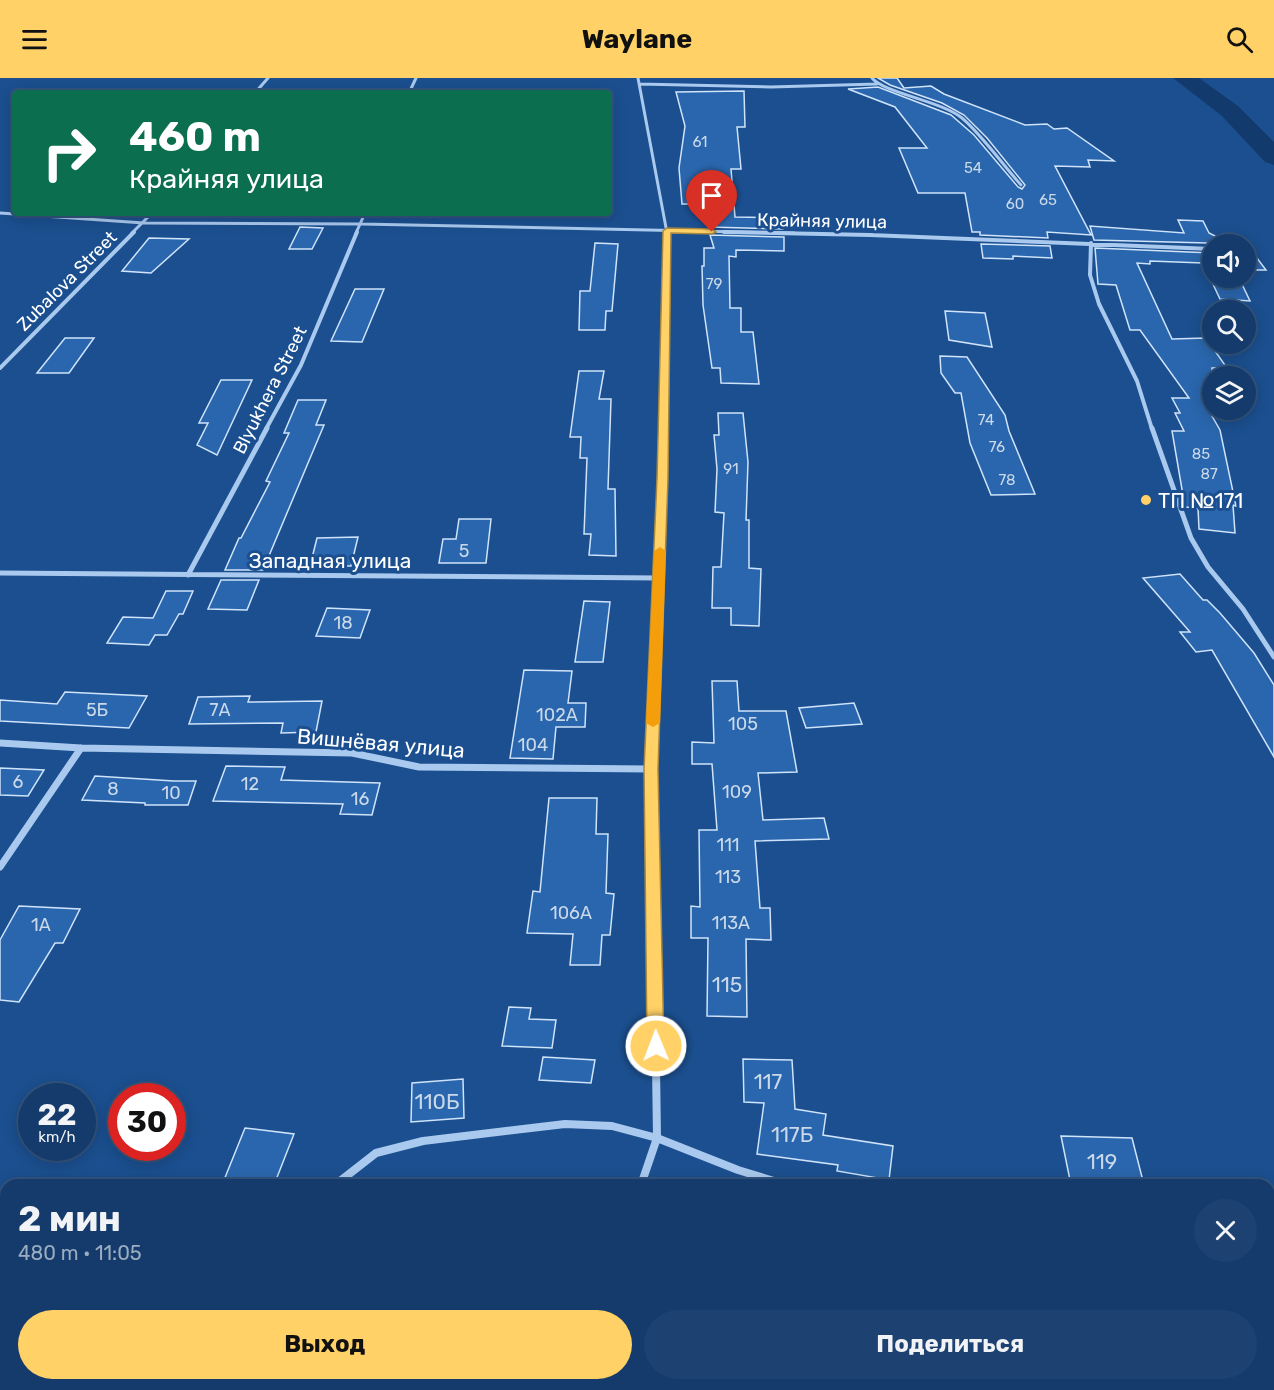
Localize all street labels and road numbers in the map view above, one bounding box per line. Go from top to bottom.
street label: Крайняя улица [757,209,887,233]
street label: Zubalova Street [12,226,122,336]
street label: Blyukhera Street [228,322,312,458]
street label: Западная улица [249,548,411,573]
street label: Вишнёвая улица [296,723,466,763]

